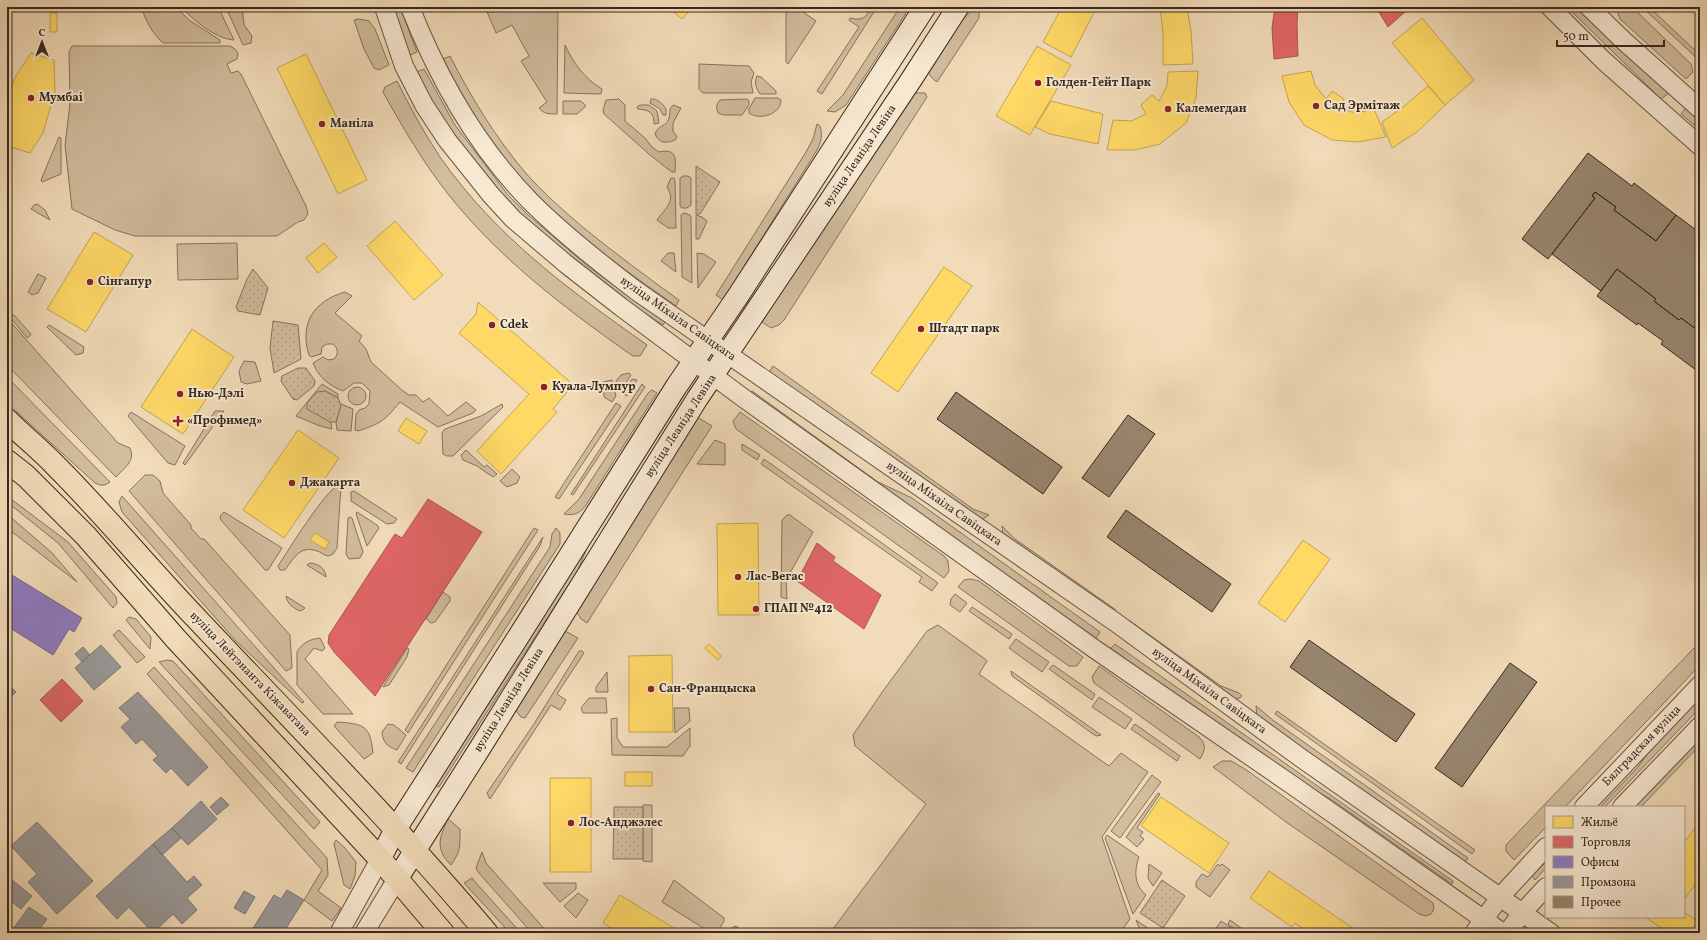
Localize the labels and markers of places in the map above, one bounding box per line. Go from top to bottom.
place label: Голден-Гейт Парк [1046,75,1151,91]
marker: Голден-Гейт Парк [1033,78,1043,88]
place label: Мумбаі [39,90,83,106]
marker: Мумбаі [26,93,36,103]
place label: Сад Эрмітаж [1324,98,1401,114]
place label: Калемегдан [1176,101,1247,117]
marker: Сад Эрмітаж [1311,101,1321,111]
marker: Калемегдан [1163,104,1173,114]
place label: Маніла [330,116,374,132]
marker: Маніла [317,119,327,129]
place label: Сінгапур [98,274,152,290]
marker: Сінгапур [85,277,95,287]
place label: Cdek [500,317,529,333]
marker: Cdek [487,320,497,330]
place label: Штадт парк [929,321,1000,337]
marker: Штадт парк [916,324,926,334]
place label: Куала-Лумпур [552,379,636,395]
marker: Куала-Лумпур [539,382,549,392]
place label: Нью-Дэлі [188,386,244,402]
marker: Нью-Дэлі [175,389,185,399]
place label: «Профимед» [187,413,262,429]
marker: «Профимед» [172,415,184,427]
place label: Джакарта [300,475,361,491]
marker: Джакарта [287,478,297,488]
place label: Лас-Вегас [746,569,804,585]
marker: Лас-Вегас [733,572,743,582]
place label: ГПАП №412 [764,601,833,617]
marker: ГПАП №412 [751,604,761,614]
place label: Сан-Францыска [659,681,757,697]
marker: Сан-Францыска [646,684,656,694]
place label: Лос-Анджэлес [579,815,663,831]
marker: Лос-Анджэлес [566,818,576,828]

